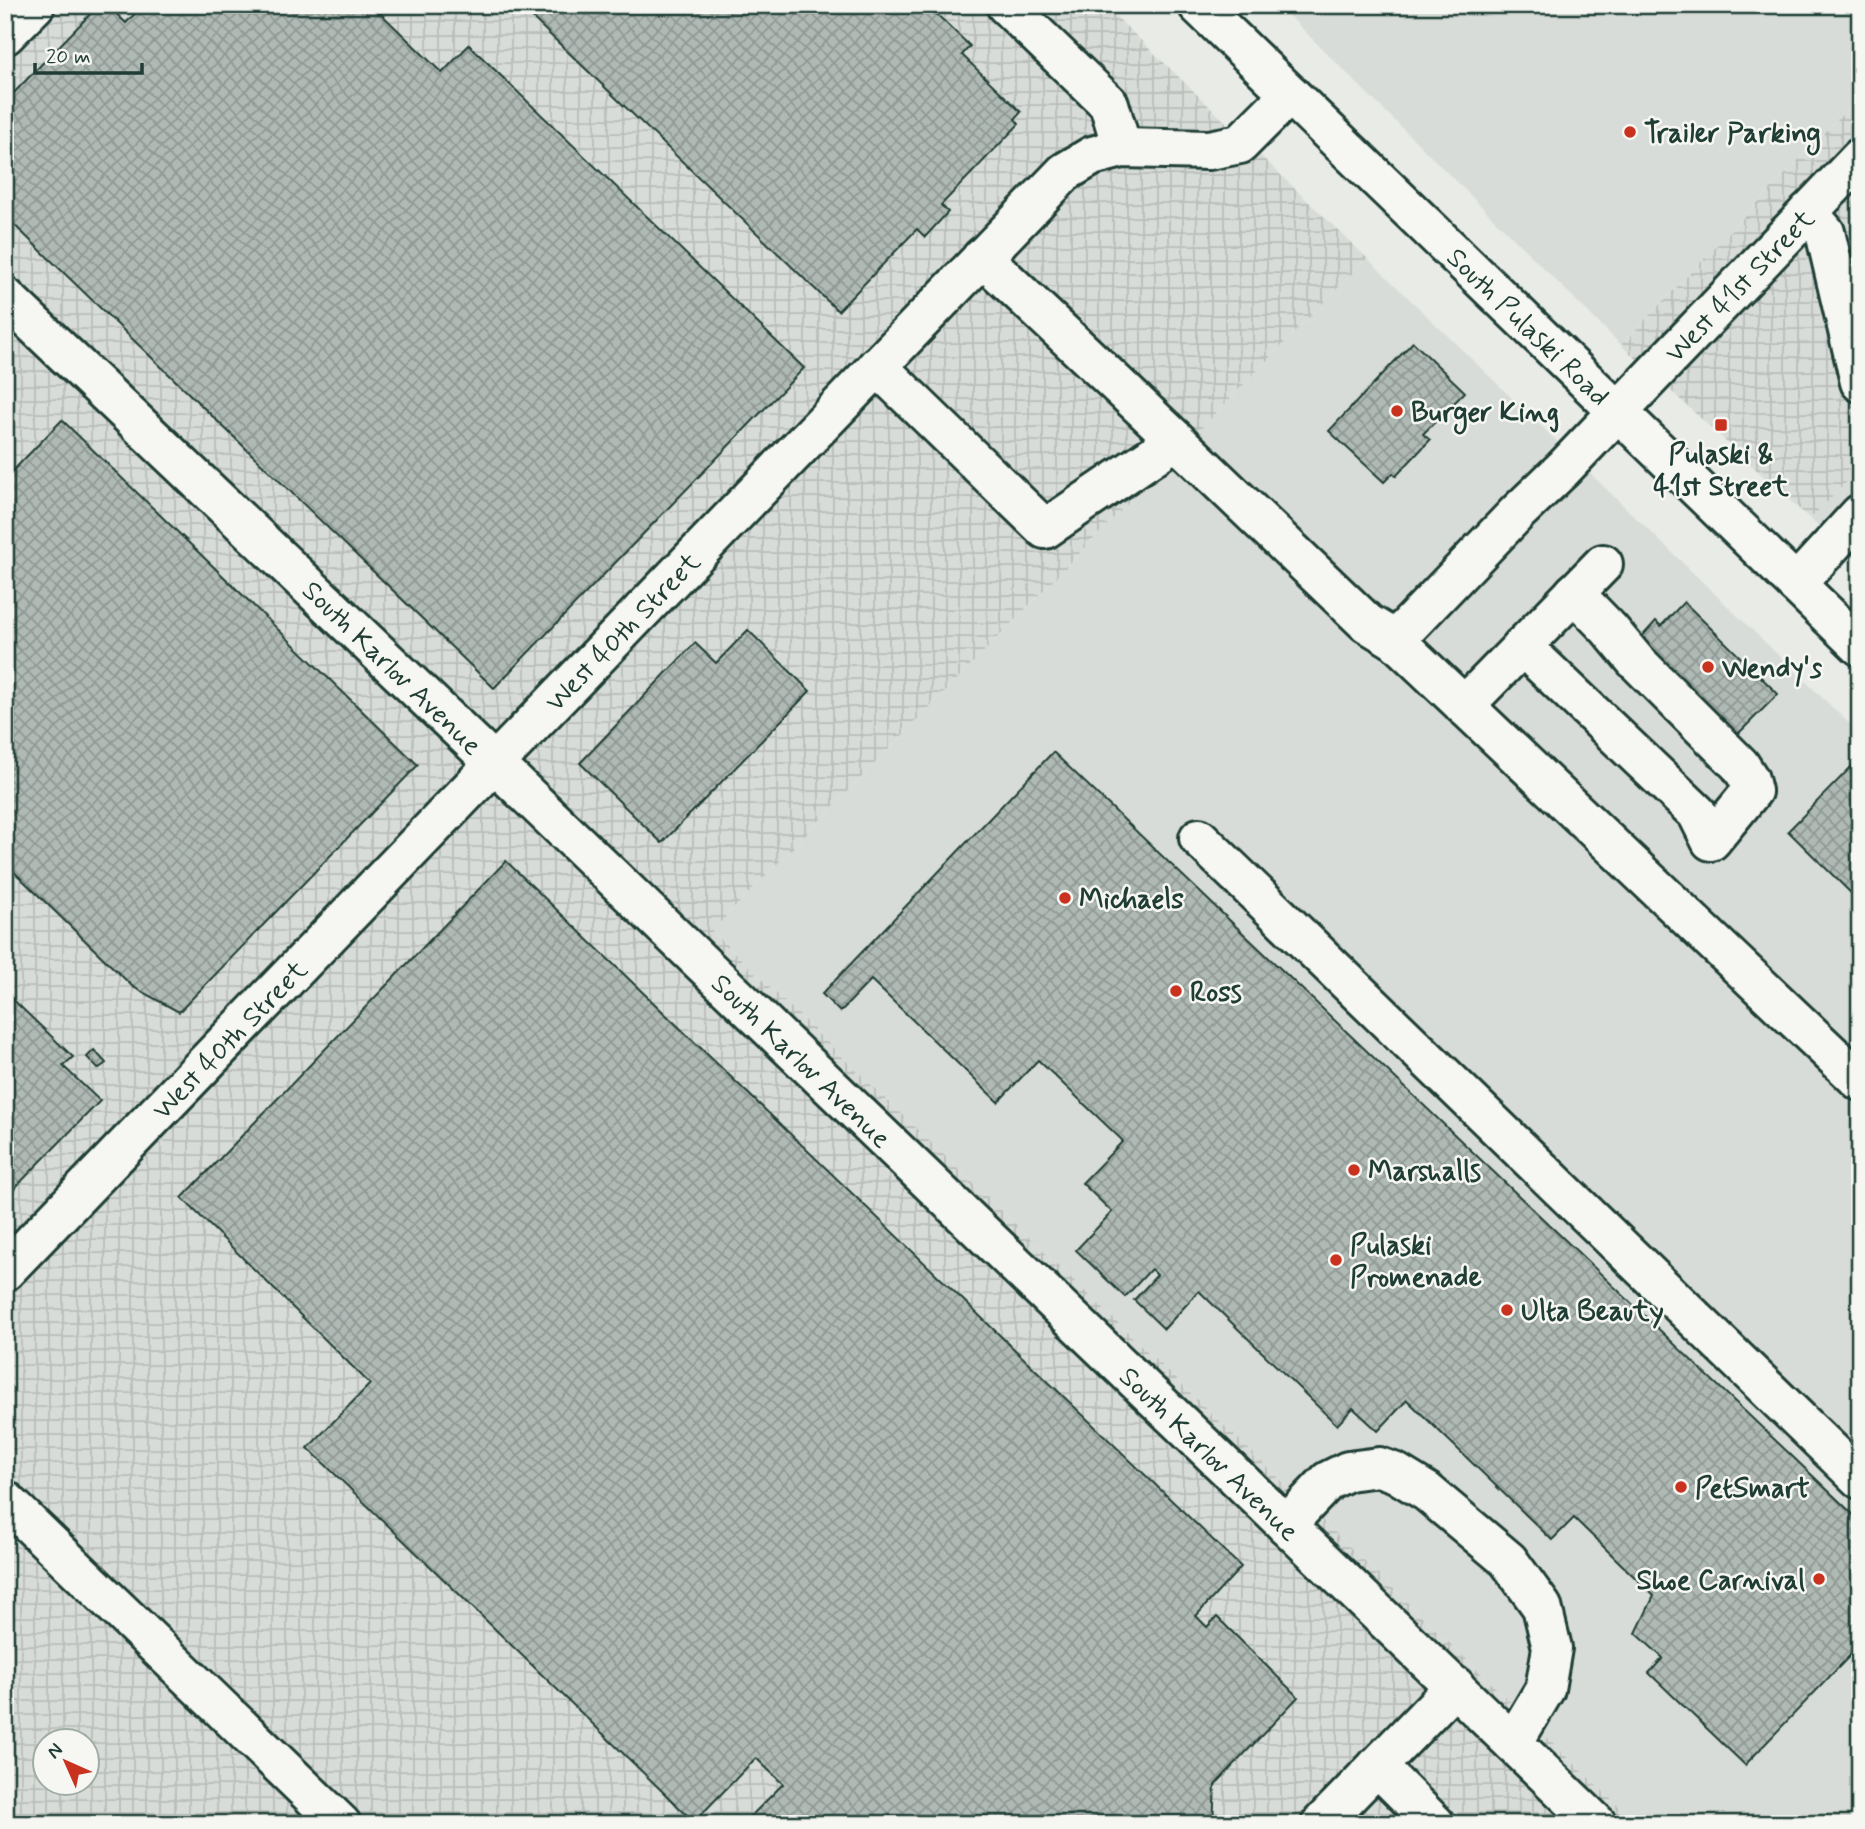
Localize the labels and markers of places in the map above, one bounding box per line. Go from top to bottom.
place label: Trailer Parking [1644,116,1821,156]
marker: Trailer Parking [1622,124,1638,140]
place label: Burger King [1411,395,1559,435]
marker: Burger King [1389,403,1405,419]
marker: Pulaski & 41st Street [1713,417,1729,433]
place label: Pulaski & 41st Street [1653,437,1789,506]
place label: Wendy's [1722,651,1823,688]
marker: Wendy's [1700,659,1716,675]
place label: Michaels [1079,882,1184,919]
marker: Michaels [1057,890,1073,906]
place label: Ross [1190,975,1242,1012]
marker: Ross [1168,983,1184,999]
place label: Marshalls [1368,1154,1481,1191]
marker: Marshalls [1346,1162,1362,1178]
place label: Pulaski Promenade [1350,1228,1482,1297]
marker: Pulaski Promenade [1328,1252,1344,1268]
place label: Ulta Beauty [1521,1294,1664,1331]
marker: Ulta Beauty [1499,1302,1515,1318]
place label: PetSmart [1695,1471,1809,1508]
marker: PetSmart [1673,1479,1689,1495]
place label: Shoe Carnival [1637,1563,1805,1600]
marker: Shoe Carnival [1811,1571,1827,1587]

